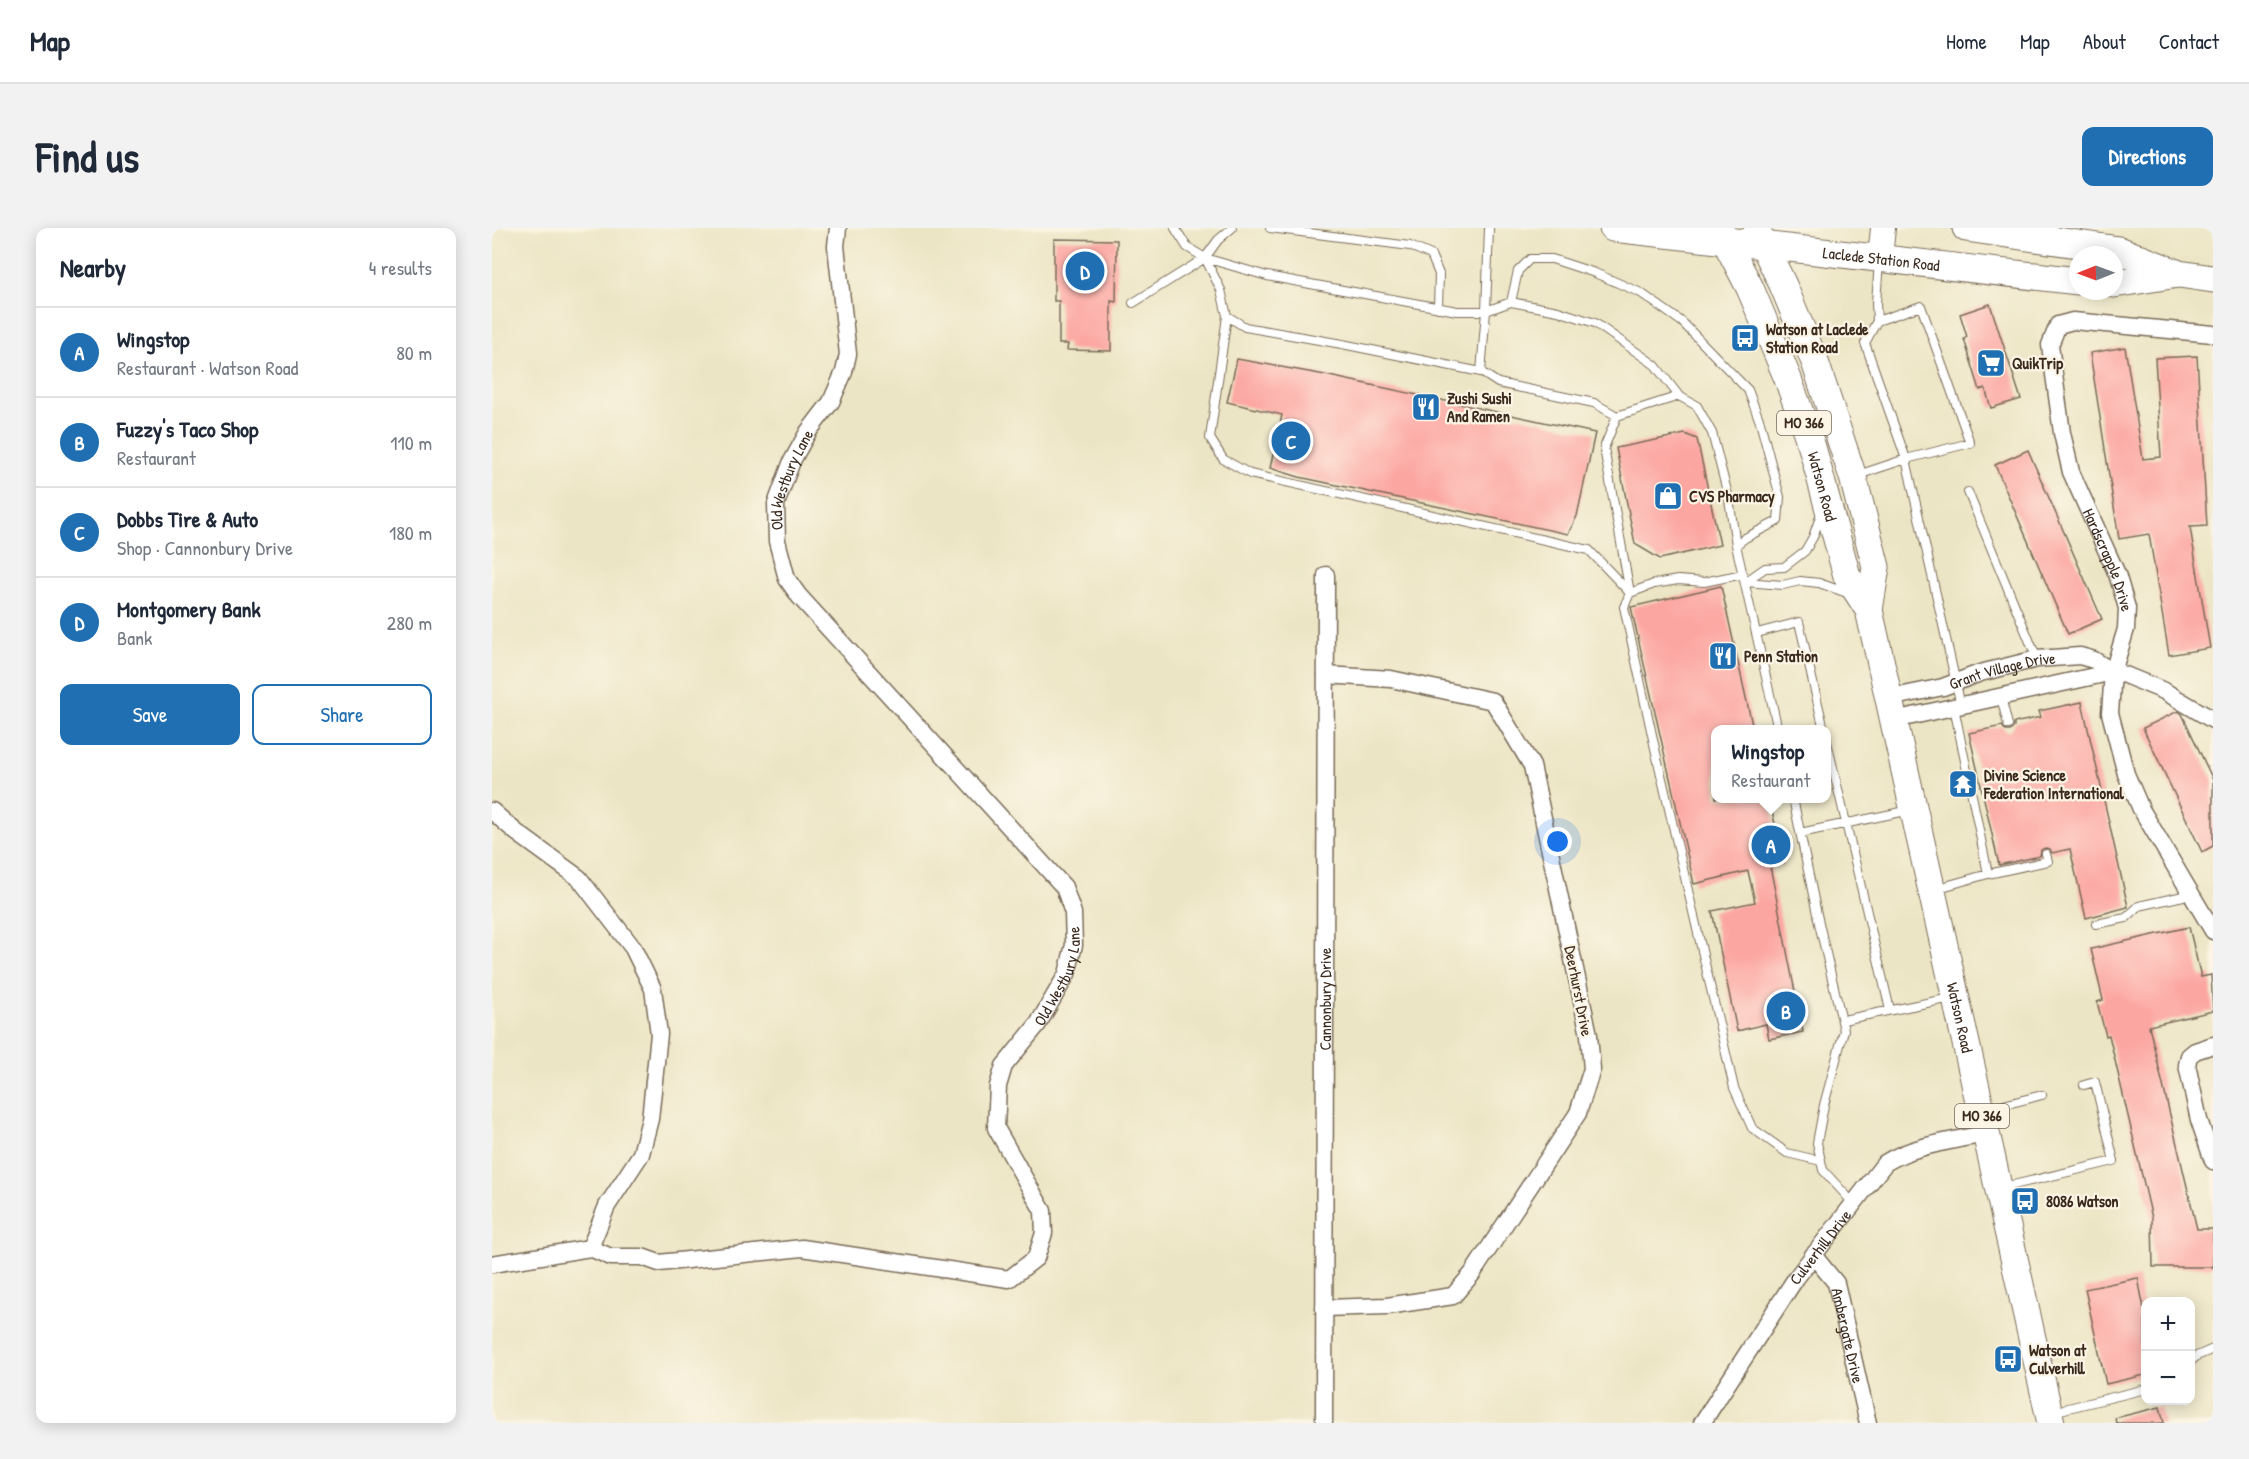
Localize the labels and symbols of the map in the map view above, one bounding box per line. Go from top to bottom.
street label: Laclede Station Road [1822,241,1941,276]
north arrow [2069,246,2123,300]
pin: D [1066,248,1104,294]
place label: Watson at Laclede Station Road [1766,318,1869,358]
bus stop icon: Watson at Laclede Station Road [1729,322,1761,354]
supermarket icon: QuikTrip [1975,347,2007,379]
place label: QuikTrip [2012,352,2063,375]
place label: Zushi Sushi And Ramen [1447,387,1512,427]
restaurant icon: Zushi Sushi And Ramen [1410,391,1442,423]
road number: MO 366 [1777,411,1831,435]
pin: C [1272,418,1310,464]
street label: Old Westbury Lane [765,425,819,530]
street label: Watson Road [1803,449,1843,524]
shop icon: CVS Pharmacy [1652,480,1684,512]
place label: CVS Pharmacy [1689,485,1775,508]
street label: Hardscrapple Drive [2078,505,2139,614]
restaurant icon: Penn Station [1707,640,1739,672]
place label: Penn Station [1744,645,1818,667]
street label: Grant Village Drive [1946,647,2057,695]
place label: Divine Science Federation International [1983,764,2124,804]
temple icon: Divine Science Federation International [1947,768,1979,800]
pin: A [1752,822,1790,868]
your location [1543,827,1572,856]
street label: Old Westbury Lane [1028,926,1085,1030]
street label: Deerhurst Drive [1559,944,1599,1038]
street label: Cannonbury Drive [1314,947,1336,1051]
street label: Watson Road [1942,980,1979,1055]
pin: B [1766,988,1806,1034]
road number: MO 366 [1955,1104,2009,1128]
bus stop icon: 8086 Watson [2009,1185,2041,1217]
place label: 8086 Watson [2046,1190,2119,1212]
street label: Culverhill Drive [1784,1204,1856,1289]
street label: Ambergate Drive [1826,1286,1870,1386]
place label: Watson at Culverhill [2029,1339,2086,1379]
bus stop icon: Watson at Culverhill [1992,1343,2024,1375]

